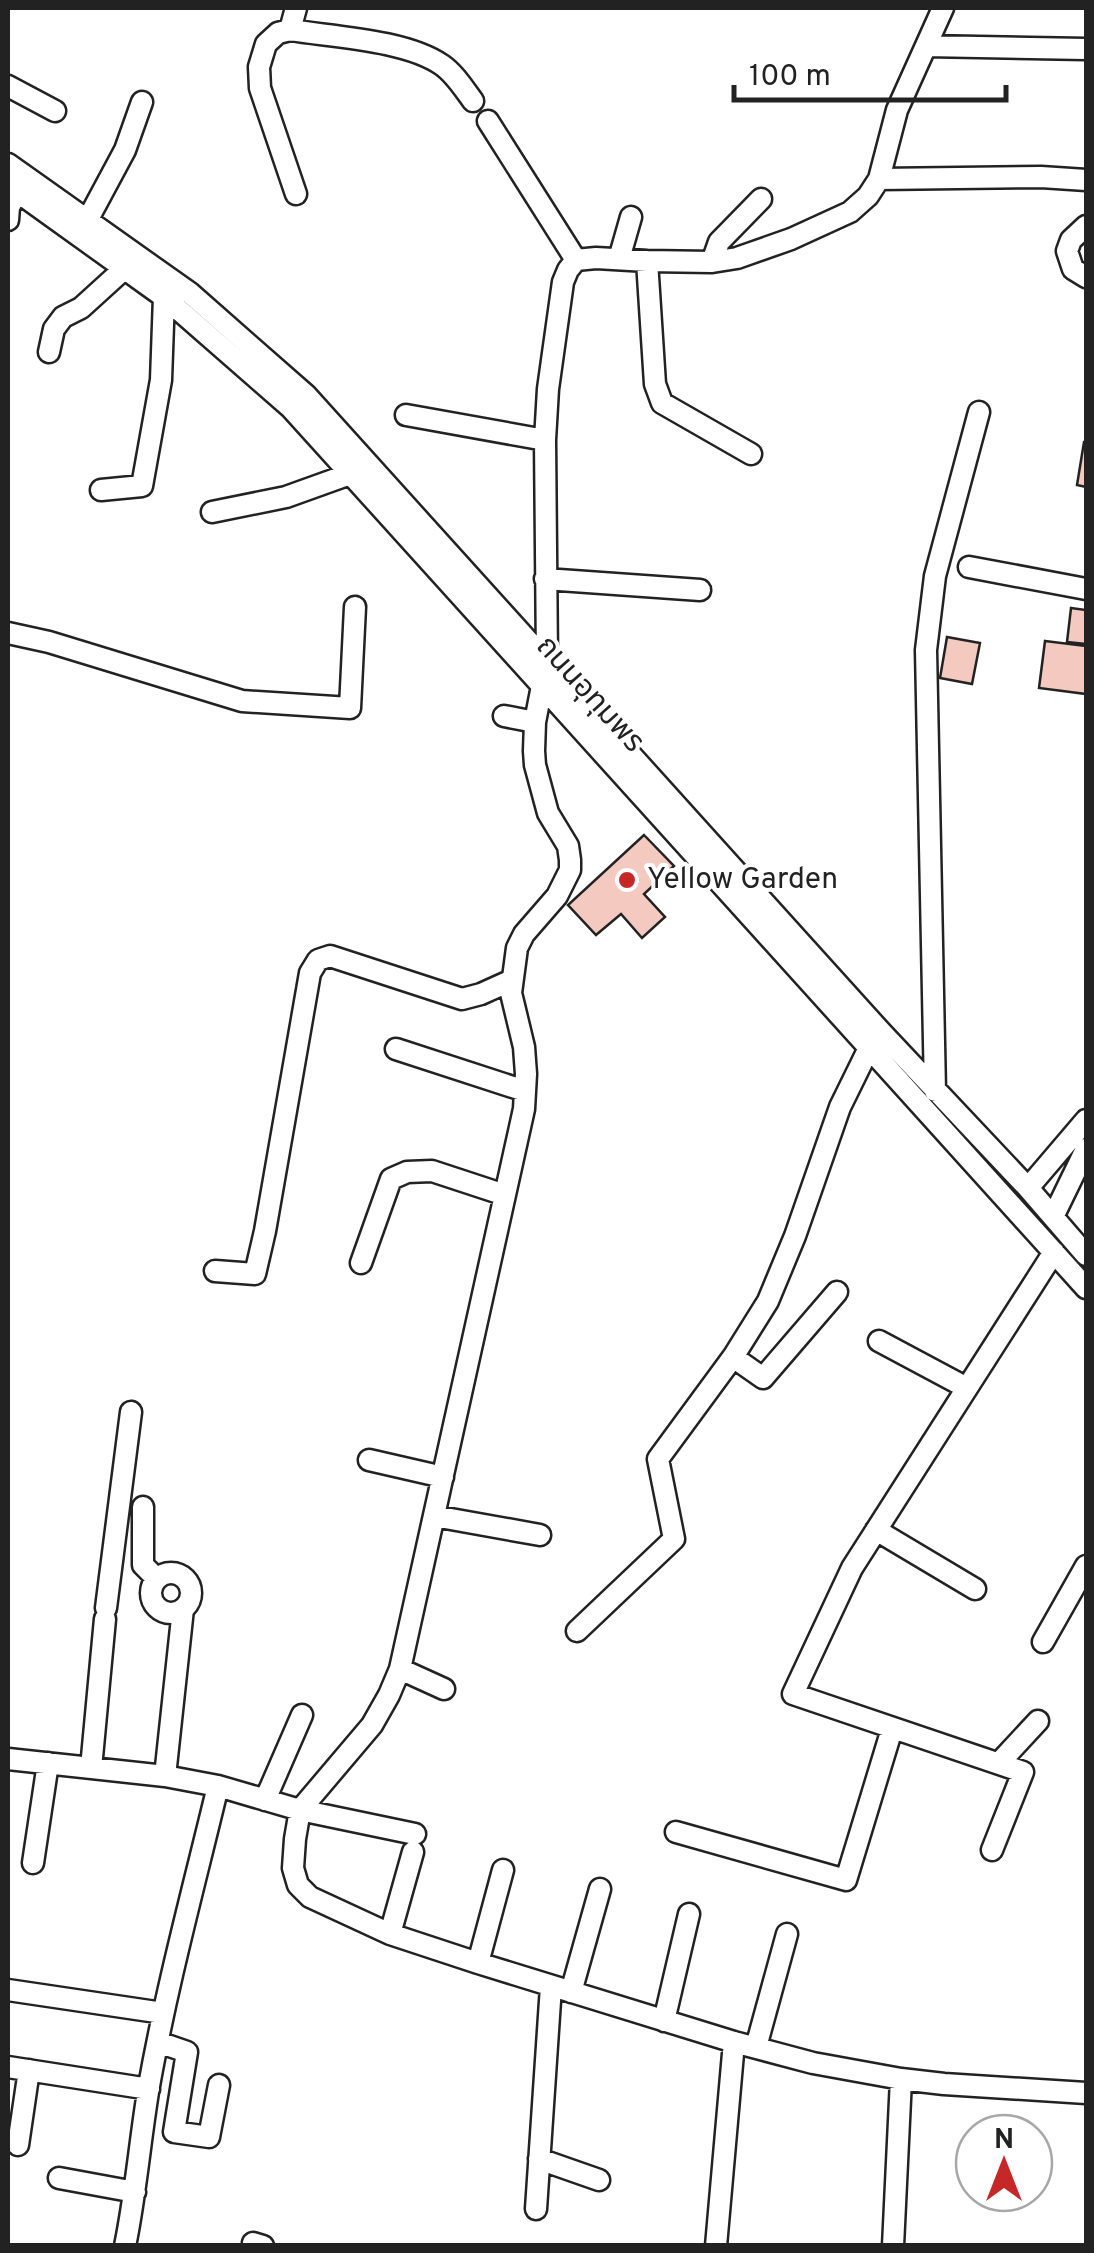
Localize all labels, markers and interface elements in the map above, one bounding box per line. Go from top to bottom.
scale bar [734,40,1006,102]
text: 100 m [749,59,831,96]
street label: ถนนอุทุมพร [527,629,651,761]
place label: Yellow Garden [647,862,838,899]
marker: Yellow Garden [616,869,638,891]
north arrow [954,2113,1054,2213]
text: N [994,2123,1014,2159]

